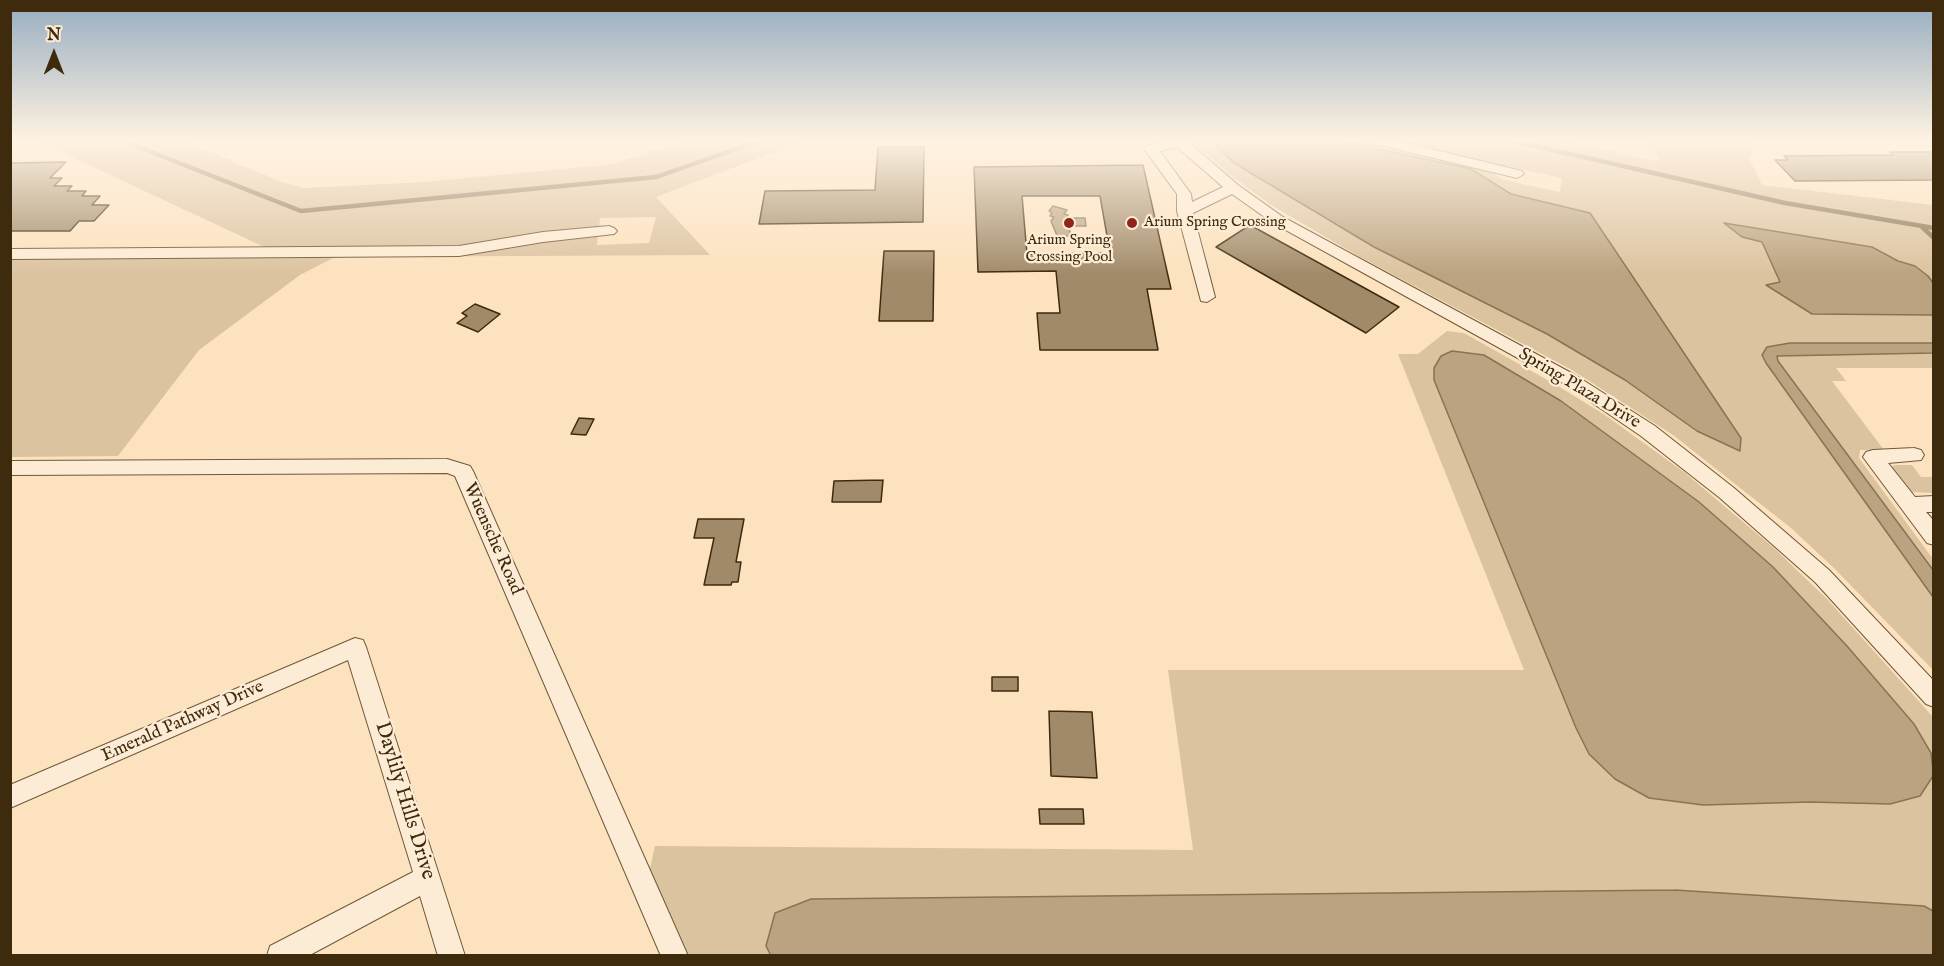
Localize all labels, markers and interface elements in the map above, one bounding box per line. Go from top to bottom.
north arrow [24,24,84,84]
text: N [47,26,61,46]
place label: Arium Spring Crossing [1144,214,1286,232]
marker: Arium Spring Crossing Pool [1062,216,1076,230]
marker: Arium Spring Crossing [1125,216,1139,230]
place label: Arium Spring Crossing Pool [1026,232,1112,267]
street label: Spring Plaza Drive [1514,344,1644,434]
street label: Wuensche Road [458,480,526,598]
street label: Emerald Pathway Drive [99,677,267,767]
street label: Daylily Hills Drive [368,719,440,883]

